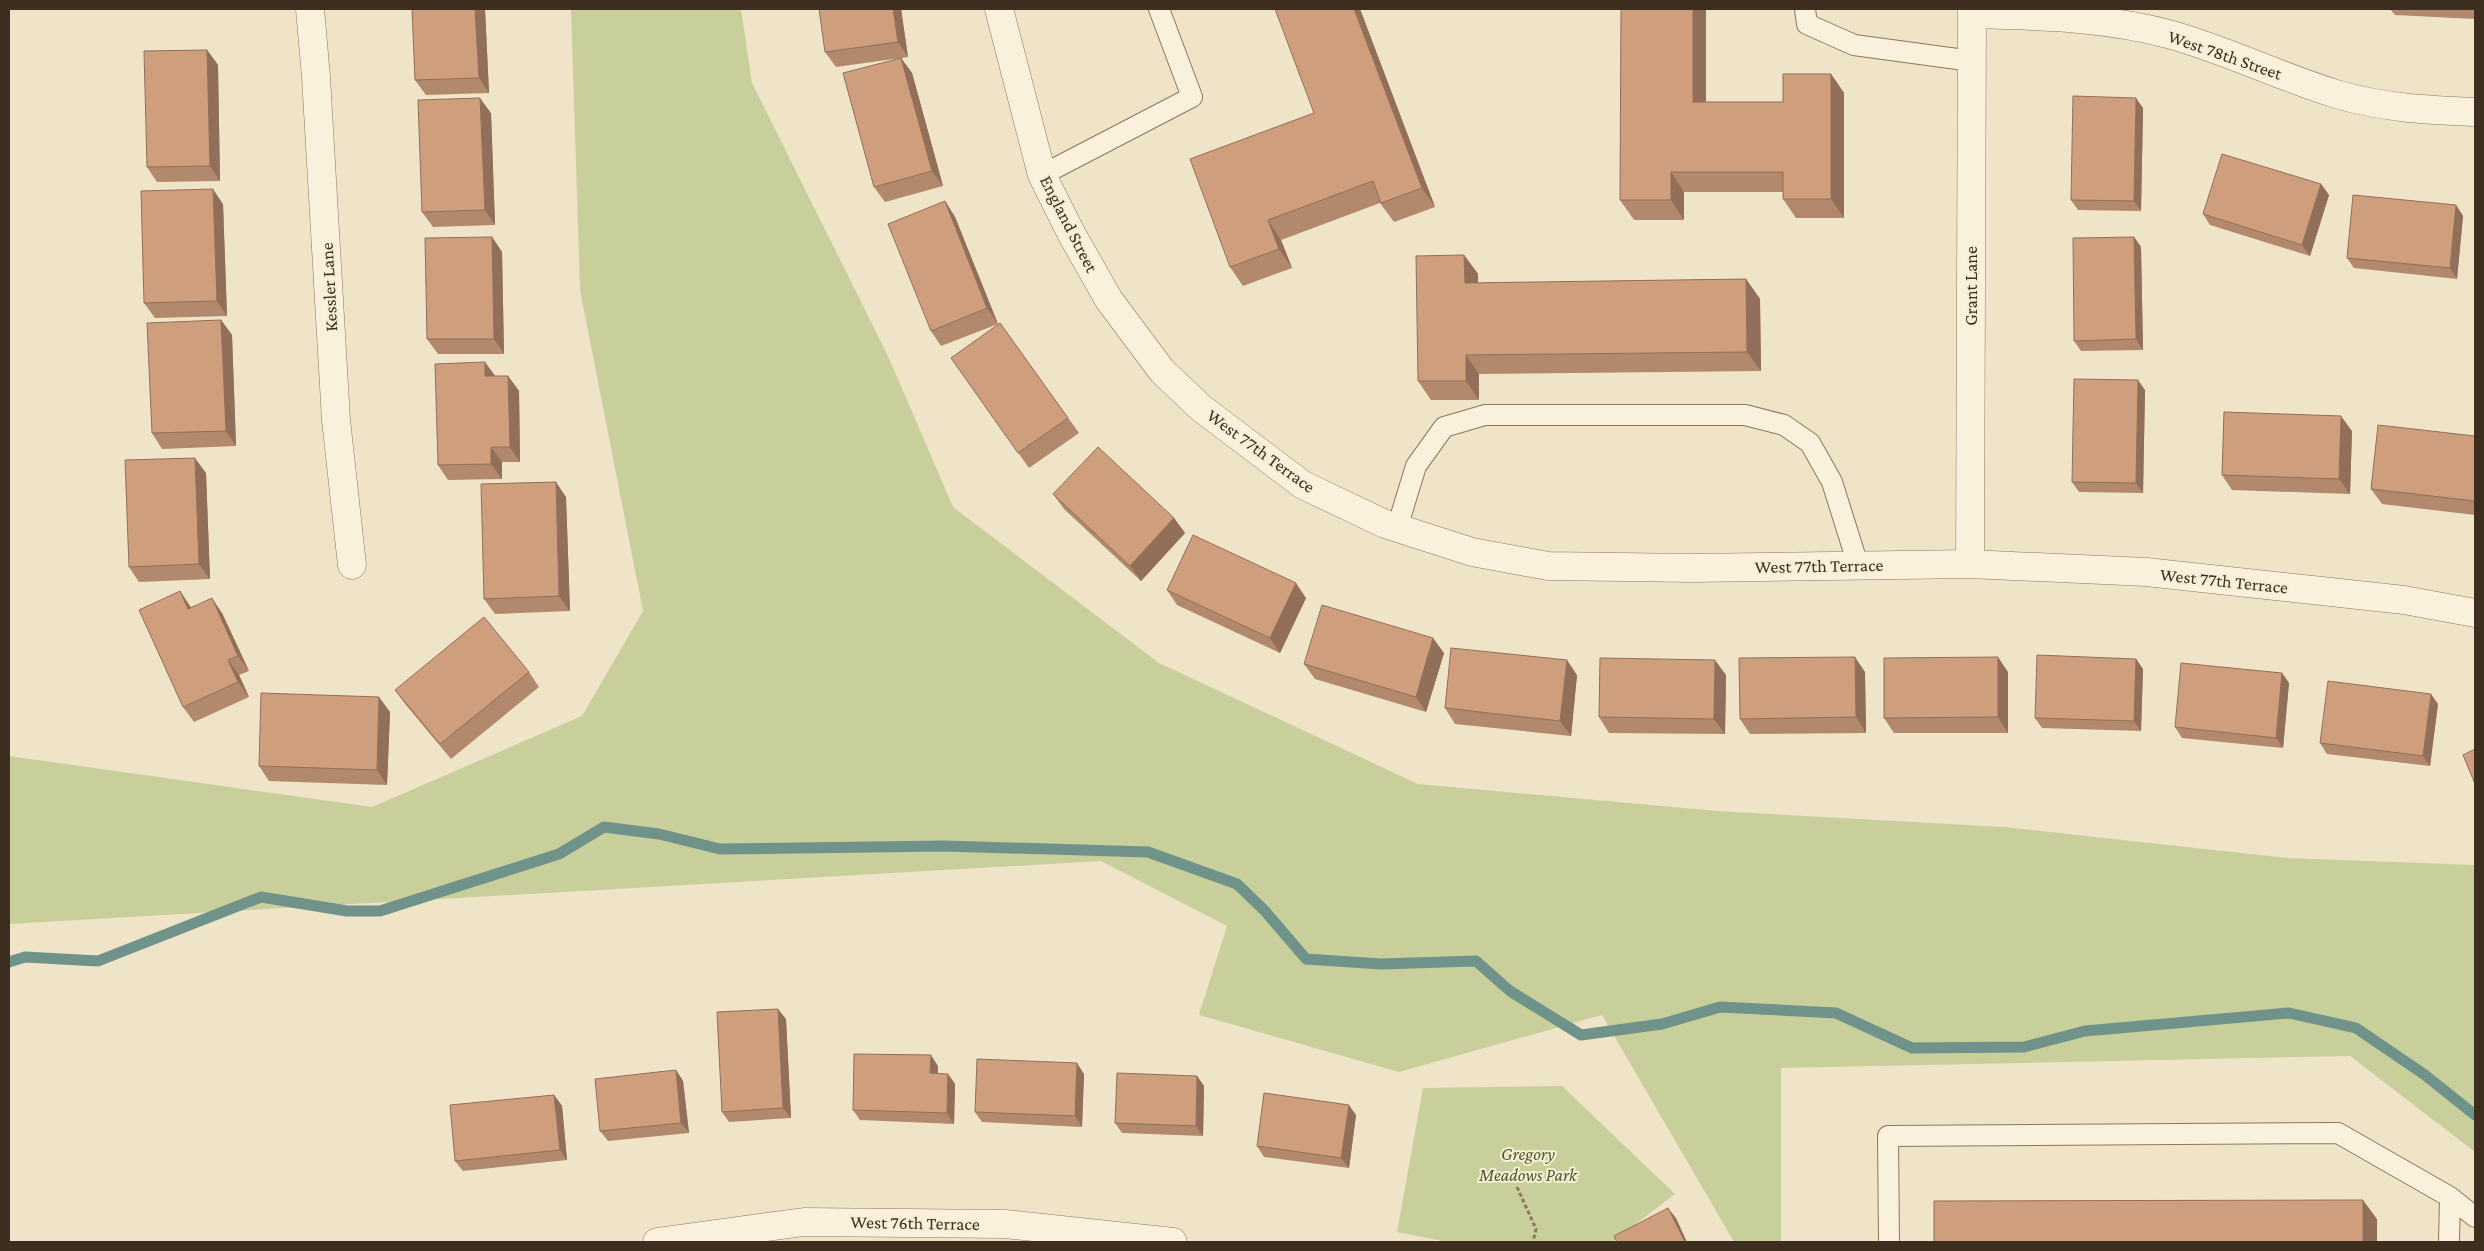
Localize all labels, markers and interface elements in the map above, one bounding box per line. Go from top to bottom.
street label: West 78th Street [2165,26,2286,84]
street label: England Street [1036,172,1102,277]
street label: Kessler Lane [317,242,341,332]
street label: Grant Lane [1961,246,1981,326]
street label: West 77th Terrace [1203,405,1319,497]
street label: West 77th Terrace [1755,555,1884,577]
street label: West 77th Terrace [2159,564,2289,598]
park label: Gregory Meadows Park [1478,1144,1578,1185]
street label: West 76th Terrace [850,1212,980,1234]

